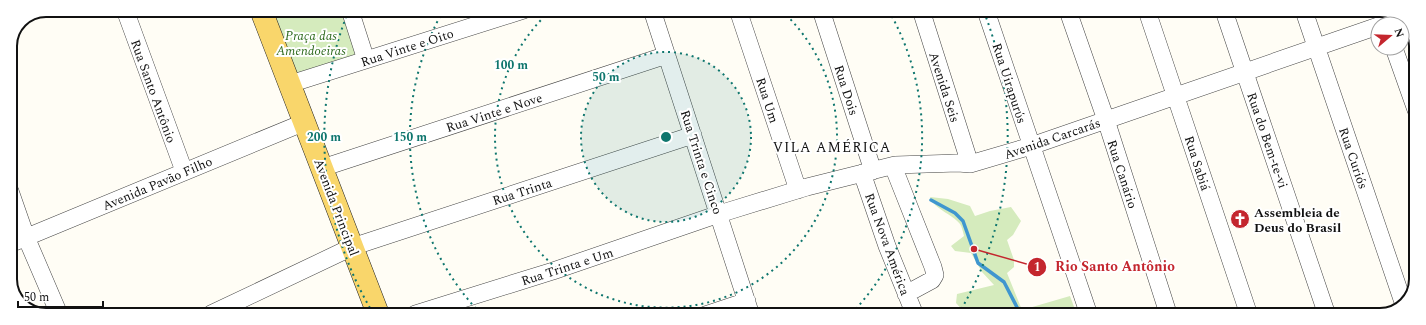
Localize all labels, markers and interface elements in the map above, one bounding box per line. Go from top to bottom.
north arrow [1370,16,1410,56]
street label: Rua Vinte e Oito [358,24,456,72]
park label: Praça das Amendoeiras [275,26,346,61]
text: N [1389,26,1408,40]
street label: Rua Santo Antônio [125,37,181,146]
street label: Rua Uirapurύs [987,41,1031,126]
street label: Avenida Seis [923,49,965,125]
text: 100 m [494,56,528,75]
street label: Rua Dois [828,62,864,118]
text: 50 m [592,68,620,87]
street label: Rua Um [750,75,784,126]
street label: Rua Vinte e Nove [443,88,545,138]
street label: Rua do Bem-te-vi [1241,90,1293,191]
street label: Rua Trinta e Cinco [675,108,727,217]
street label: Avenida Carcarás [1001,113,1103,165]
street label: Rua Curiós [1333,125,1373,192]
text: 200 m [307,128,341,147]
text: 150 m [393,128,427,147]
centre of rings [659,130,673,144]
street label: Rua Sabiá [1179,133,1216,194]
district label: VILA AMÉRICA [773,137,891,158]
street label: Rua Canário [1102,137,1143,211]
street label: Avenida Pavão Filho [99,152,216,216]
street label: Avenida Principal [308,156,364,259]
street label: Rua Trinta [490,173,555,211]
street label: Rua Nova América [859,190,915,299]
place label: Assembleia de Deus do Brasil [1254,203,1341,238]
church icon: Assembleia de Deus do Brasil [1229,208,1251,230]
street label: Rua Trinta e Um [519,243,616,291]
callout: Rio Santo Antônio [1027,254,1183,280]
text: Rio Santo Antônio [1055,256,1175,277]
text: 1 [1034,258,1040,277]
scale bar [18,283,103,309]
text: 50 m [24,288,49,307]

